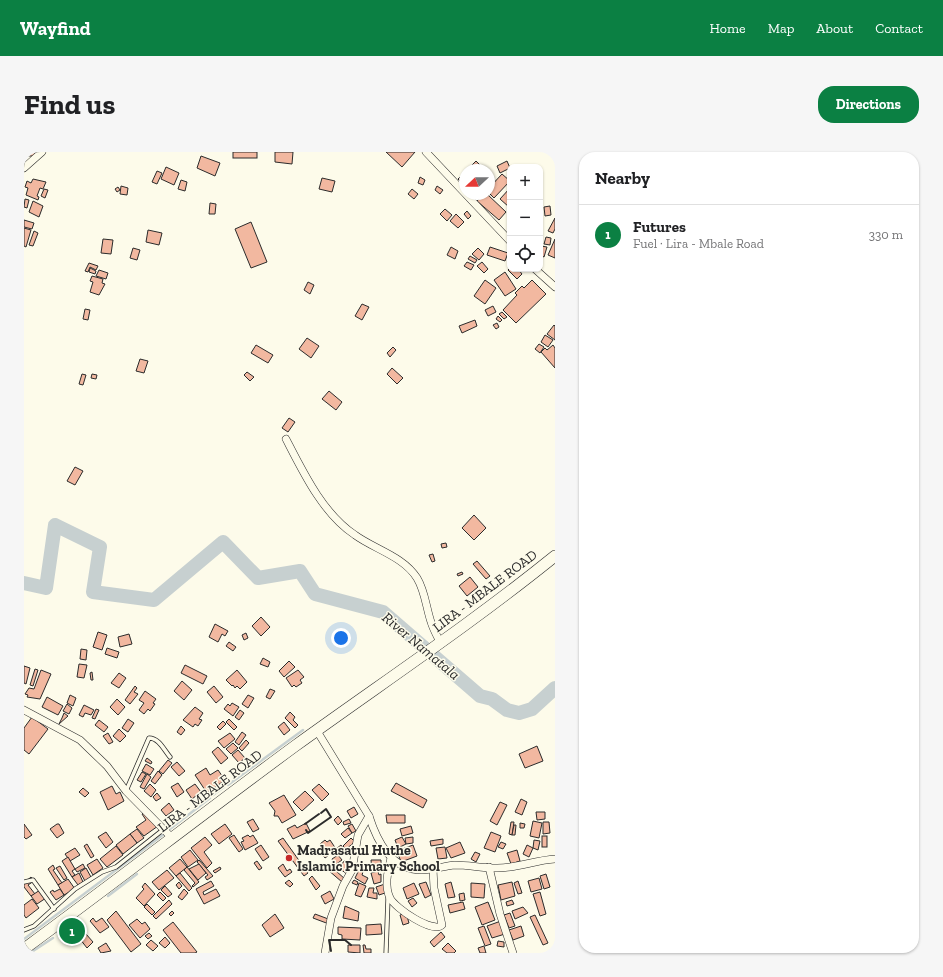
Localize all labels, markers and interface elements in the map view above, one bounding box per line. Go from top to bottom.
text: Wayfind [20,17,91,40]
text: Home [710,20,746,37]
text: Map [768,20,794,37]
text: About [816,20,853,37]
text: Contact [875,20,923,37]
button: Directions [818,86,919,123]
text: Find us [24,88,115,121]
north arrow [459,164,495,200]
map controls [507,164,543,272]
button: + [507,164,543,200]
text: Nearby [595,168,650,188]
button: − [507,200,543,236]
text: Futures [633,218,686,236]
text: 1 [605,227,611,242]
text: 330 m [869,227,903,242]
button: locate [507,236,543,272]
text: Fuel · Lira - Mbale Road [633,236,764,251]
street label: LIRA - MBALE ROAD [429,546,541,636]
water label: River Namatala [378,608,464,684]
your location [331,628,351,648]
street label: LIRA - MBALE ROAD [154,746,266,836]
place label: Madrasatul Huthe Islamic Primary School [297,842,440,875]
marker: Madrasatul Huthe Islamic Primary School [284,853,294,863]
pin: 1 [59,916,85,946]

